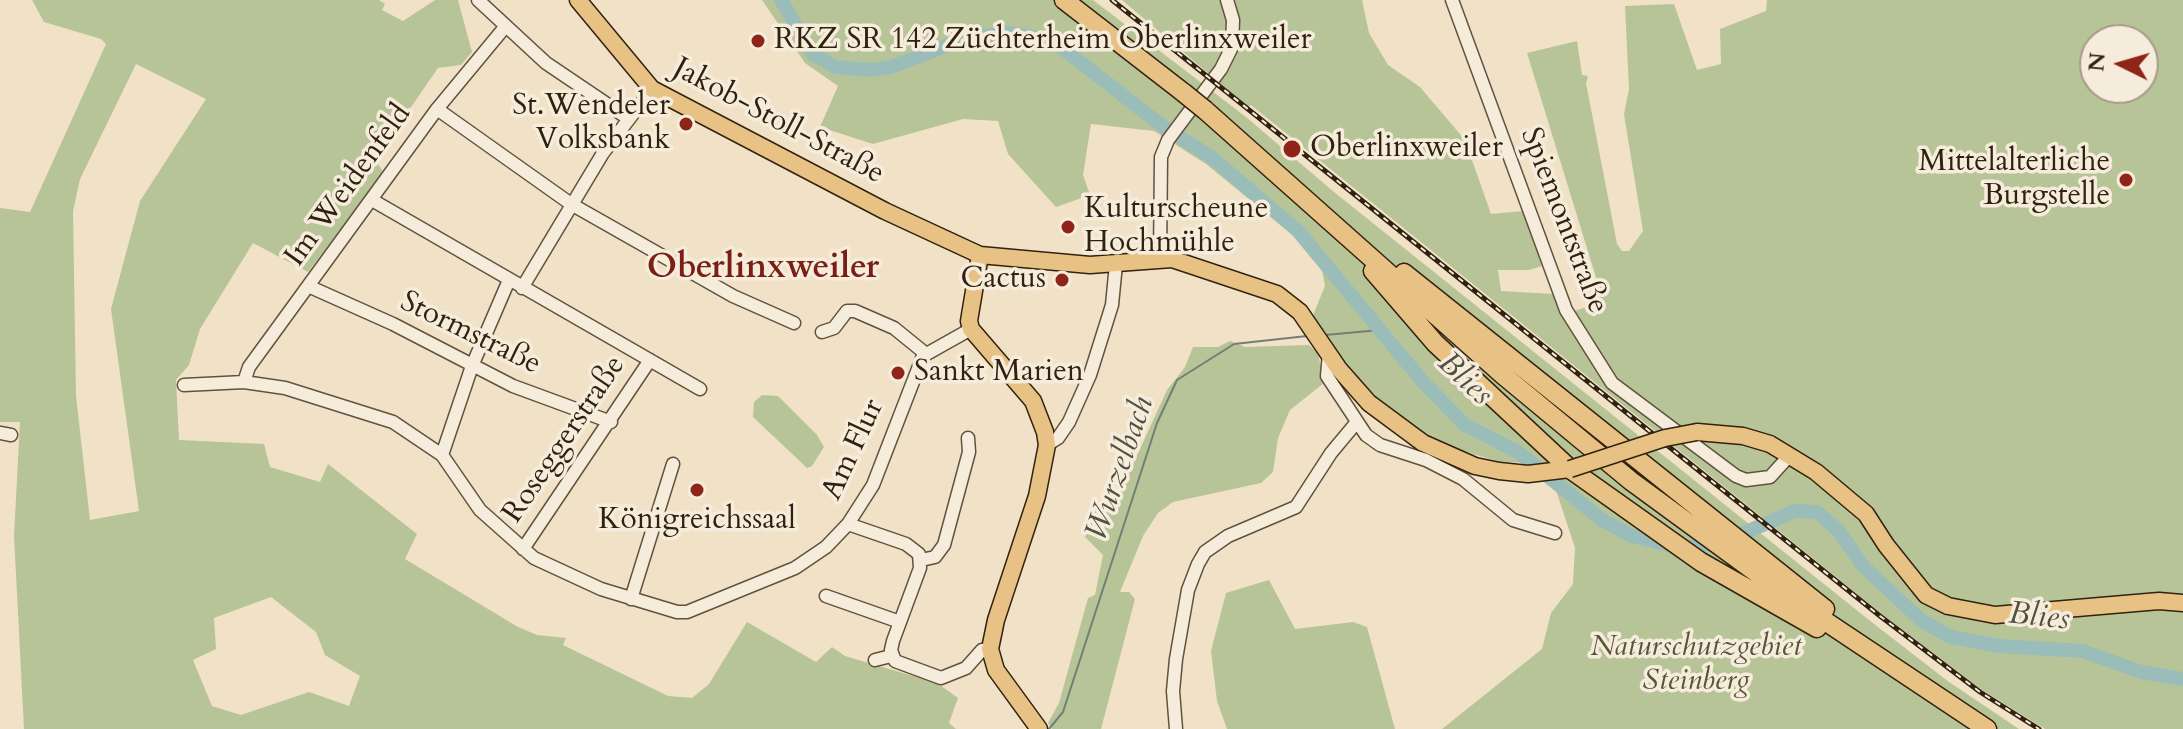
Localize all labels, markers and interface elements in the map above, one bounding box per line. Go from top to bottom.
place label: RKZ SR 142 Züchterheim Oberlinxweiler [774,23,1311,59]
north arrow [2079,24,2159,104]
marker: RKZ SR 142 Züchterheim Oberlinxweiler [749,32,767,50]
street label: Jakob-Stoll-Straße [666,51,890,193]
text: N [2081,51,2113,73]
place label: St.Wendeler Volksbank [512,89,670,160]
street label: Im Weidenfeld [278,98,420,274]
marker: St.Wendeler Volksbank [677,115,695,133]
street label: Spiemontstraße [1511,123,1615,319]
place label: Oberlinxweiler [1310,131,1503,167]
marker: Oberlinxweiler [1281,138,1303,160]
place label: Mittelalterliche Burgstelle [1919,145,2110,216]
marker: Mittelalterliche Burgstelle [2117,171,2135,189]
place label: Kulturscheune Hochmühle [1084,192,1268,262]
marker: Kulturscheune Hochmühle [1059,218,1077,236]
district label: Oberlinxweiler [647,249,879,289]
place label: Cactus [960,262,1046,298]
marker: Cactus [1053,271,1071,289]
street label: Stormstraße [394,285,546,383]
water label: Blies [1429,345,1499,415]
street label: Roseggerstraße [496,350,634,530]
place label: Sankt Marien [914,355,1084,391]
marker: Sankt Marien [889,364,907,382]
water label: Wurzelbach [1078,392,1164,546]
street label: Am Flur [815,394,893,506]
marker: Königreichssaal [688,481,706,499]
place label: Königreichssaal [598,503,796,539]
water label: Blies [2007,596,2071,640]
park label: Naturschutzgebiet Steinberg [1590,630,1802,700]

